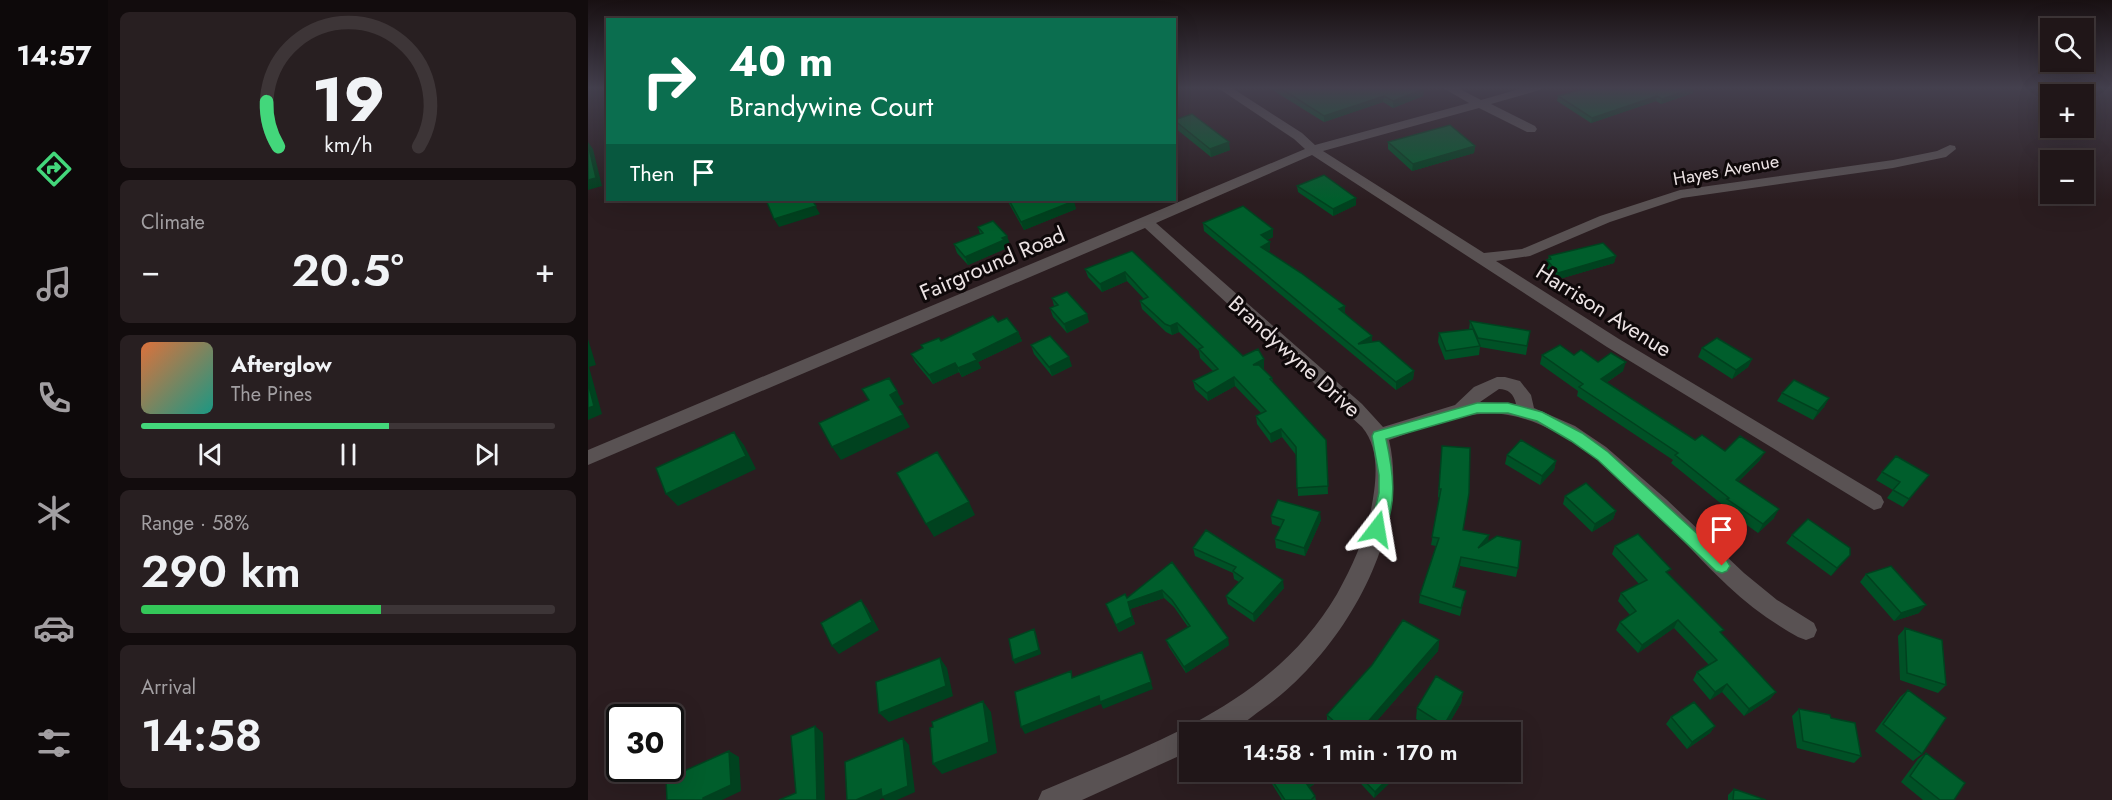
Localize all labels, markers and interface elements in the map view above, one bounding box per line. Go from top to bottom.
map controls [2040,18,2094,204]
button: search [2040,18,2094,72]
text: 40 m [729,31,833,92]
text: 14:57 [17,36,91,75]
icon: right [630,42,708,120]
text: 19 [311,54,385,144]
button: + [2040,84,2094,138]
text: Brandywine Court [729,87,933,126]
text: km/h [324,129,372,160]
icon: directions [33,148,75,190]
street label: Hayes Avenue [1671,148,1781,192]
button: − [2040,150,2094,204]
icon: arrive [687,156,720,189]
text: Then [630,157,675,189]
text: Climate [141,208,205,237]
street label: Fairground Road [914,218,1070,308]
text: 20.5° [291,238,404,303]
text: − [141,247,160,294]
text: + [535,247,555,294]
street label: Harrison Avenue [1530,255,1678,365]
icon: music [33,263,75,305]
street label: Brandywyne Drive [1222,288,1368,424]
text: Afterglow [231,348,332,380]
icon: phone [33,377,75,419]
text: The Pines [231,380,312,409]
icon: previous [194,438,227,471]
icon: pause [332,438,365,471]
icon: next [470,438,503,471]
icon: climate [33,492,75,534]
position arrow [1345,497,1409,561]
pin [1696,504,1747,566]
text: Range · 58% [141,509,249,538]
icon: arrive [1705,513,1738,546]
text: 290 km [141,539,301,604]
icon: car [33,607,75,649]
text: Arrival [141,673,196,702]
text: 14:58 [141,703,262,768]
speed limit sign: 30 [606,704,684,782]
icon: filters [33,722,75,764]
text: 14:58 · 1 min · 170 m [1243,736,1457,768]

